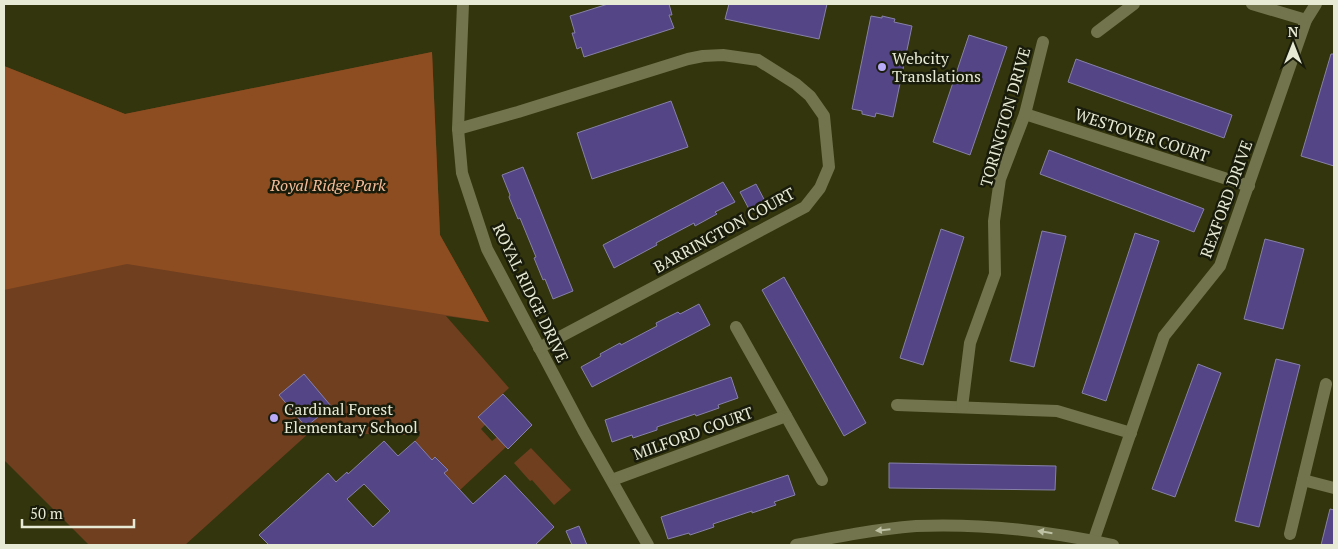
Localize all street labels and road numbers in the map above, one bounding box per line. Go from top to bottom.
street label: TORINGTON DRIVE [975,45,1035,189]
street label: WESTOVER COURT [1072,103,1212,167]
street label: REXFORD DRIVE [1195,137,1257,261]
street label: BARRINGTON COURT [649,182,799,278]
street label: ROYAL RIDGE DRIVE [488,220,574,366]
street label: MILFORD COURT [630,401,756,465]

